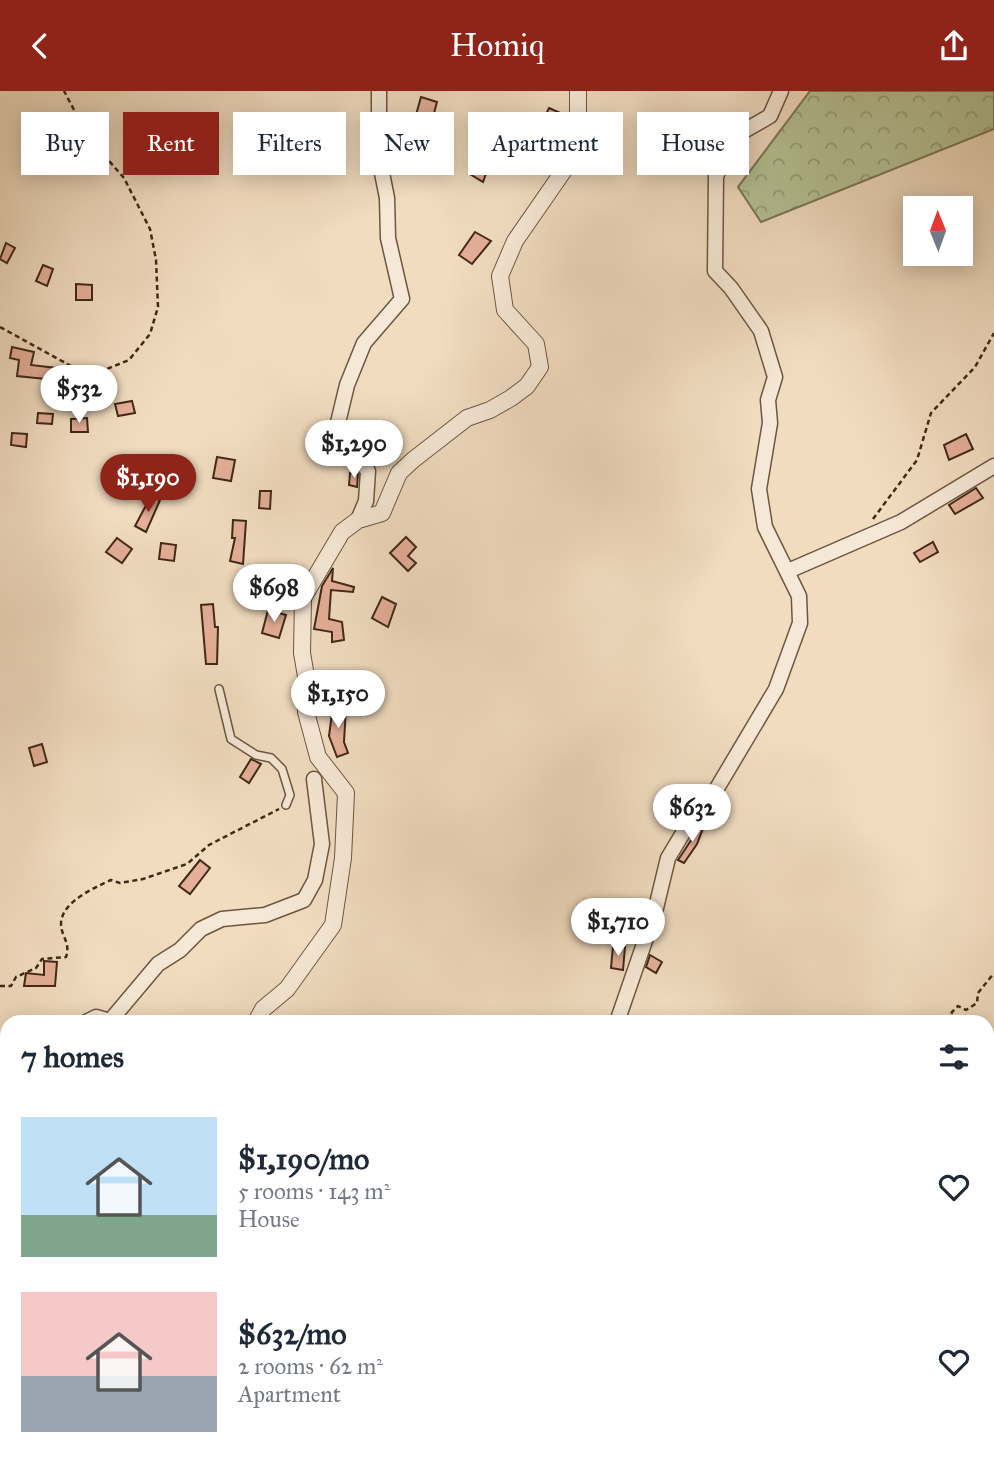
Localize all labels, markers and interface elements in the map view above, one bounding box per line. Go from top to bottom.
text: Homiq [450,26,544,65]
icon: back [21,27,59,65]
icon: share [935,27,973,65]
chip: Buy [21,112,109,175]
chip: Rent [123,112,219,175]
chip: Filters [233,112,346,175]
chip: New [360,112,454,175]
chip: Apartment [468,112,623,175]
chip: House [637,112,749,175]
north arrow [903,196,973,266]
map controls [903,196,973,266]
pin: $532 [38,365,120,425]
text: $532 [56,374,102,402]
pin: $1,290 [297,421,411,480]
text: $1,290 [321,429,387,457]
pin: $1,190 [91,455,205,514]
text: $1,190 [116,463,180,491]
pin: $698 [233,565,315,624]
text: $698 [249,573,299,601]
pin: $1,150 [281,671,395,730]
text: $1,150 [307,679,369,707]
pin: $632 [651,785,733,844]
text: $632 [669,793,715,821]
pin: $1,710 [561,899,675,958]
text: $1,710 [587,907,649,935]
icon: filters [935,1038,973,1076]
text: 7 homes [21,1039,124,1075]
text: $1,190/mo [238,1141,369,1177]
icon: home [77,1145,161,1229]
icon: heart [935,1168,973,1206]
text: 5 rooms · 143 m² [238,1177,390,1205]
text: House [238,1205,300,1233]
text: $632/mo [238,1316,347,1352]
icon: home [77,1320,161,1404]
icon: heart [935,1343,973,1381]
text: 2 rooms · 62 m² [238,1352,383,1380]
text: Apartment [238,1380,341,1408]

